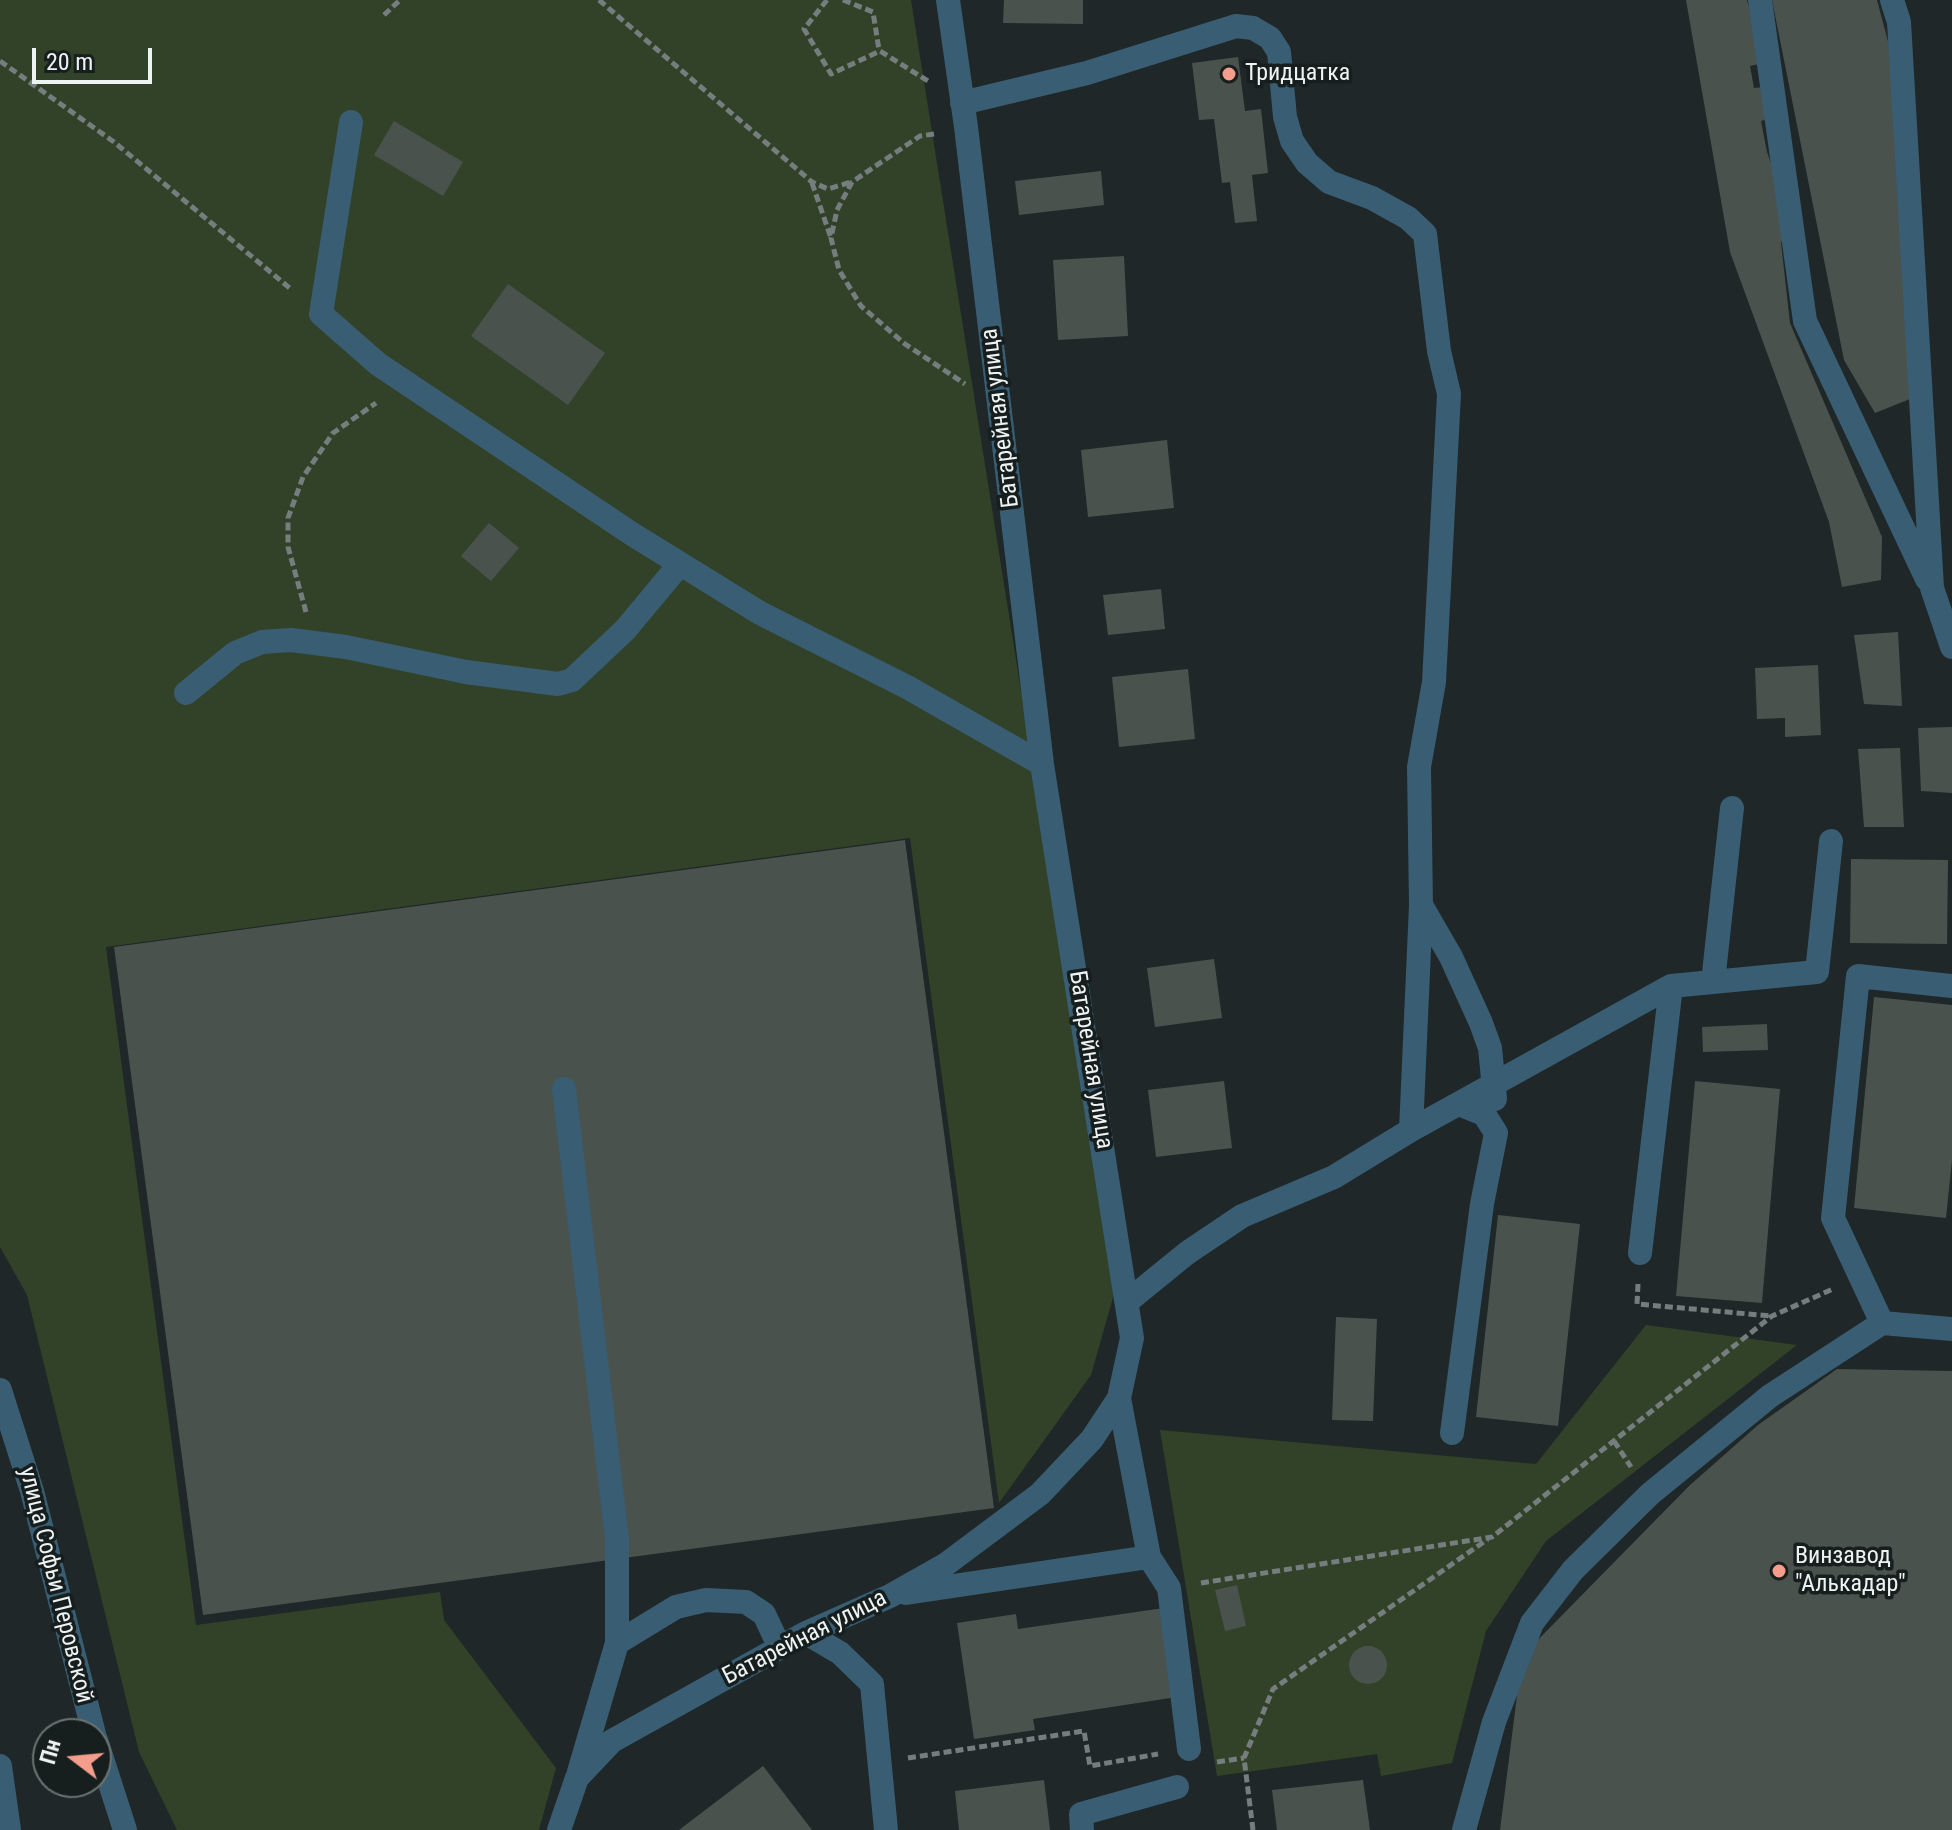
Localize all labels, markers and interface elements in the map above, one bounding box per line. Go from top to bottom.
scale bar [36,32,156,82]
text: 20 m [46,48,93,76]
place label: Тридцатка [1245,60,1350,88]
marker: Тридцатка [1220,65,1238,83]
street label: Батарейная улица [976,327,1026,509]
street label: Батарейная улица [1062,969,1118,1151]
street label: улица Софьи Перовской [12,1464,98,1706]
place label: Винзавод "Алькадар" [1795,1543,1906,1599]
marker: Винзавод "Алькадар" [1770,1562,1788,1580]
street label: Батарейная улица [718,1584,892,1692]
north arrow [32,1718,112,1798]
text: Пн [35,1737,66,1767]

